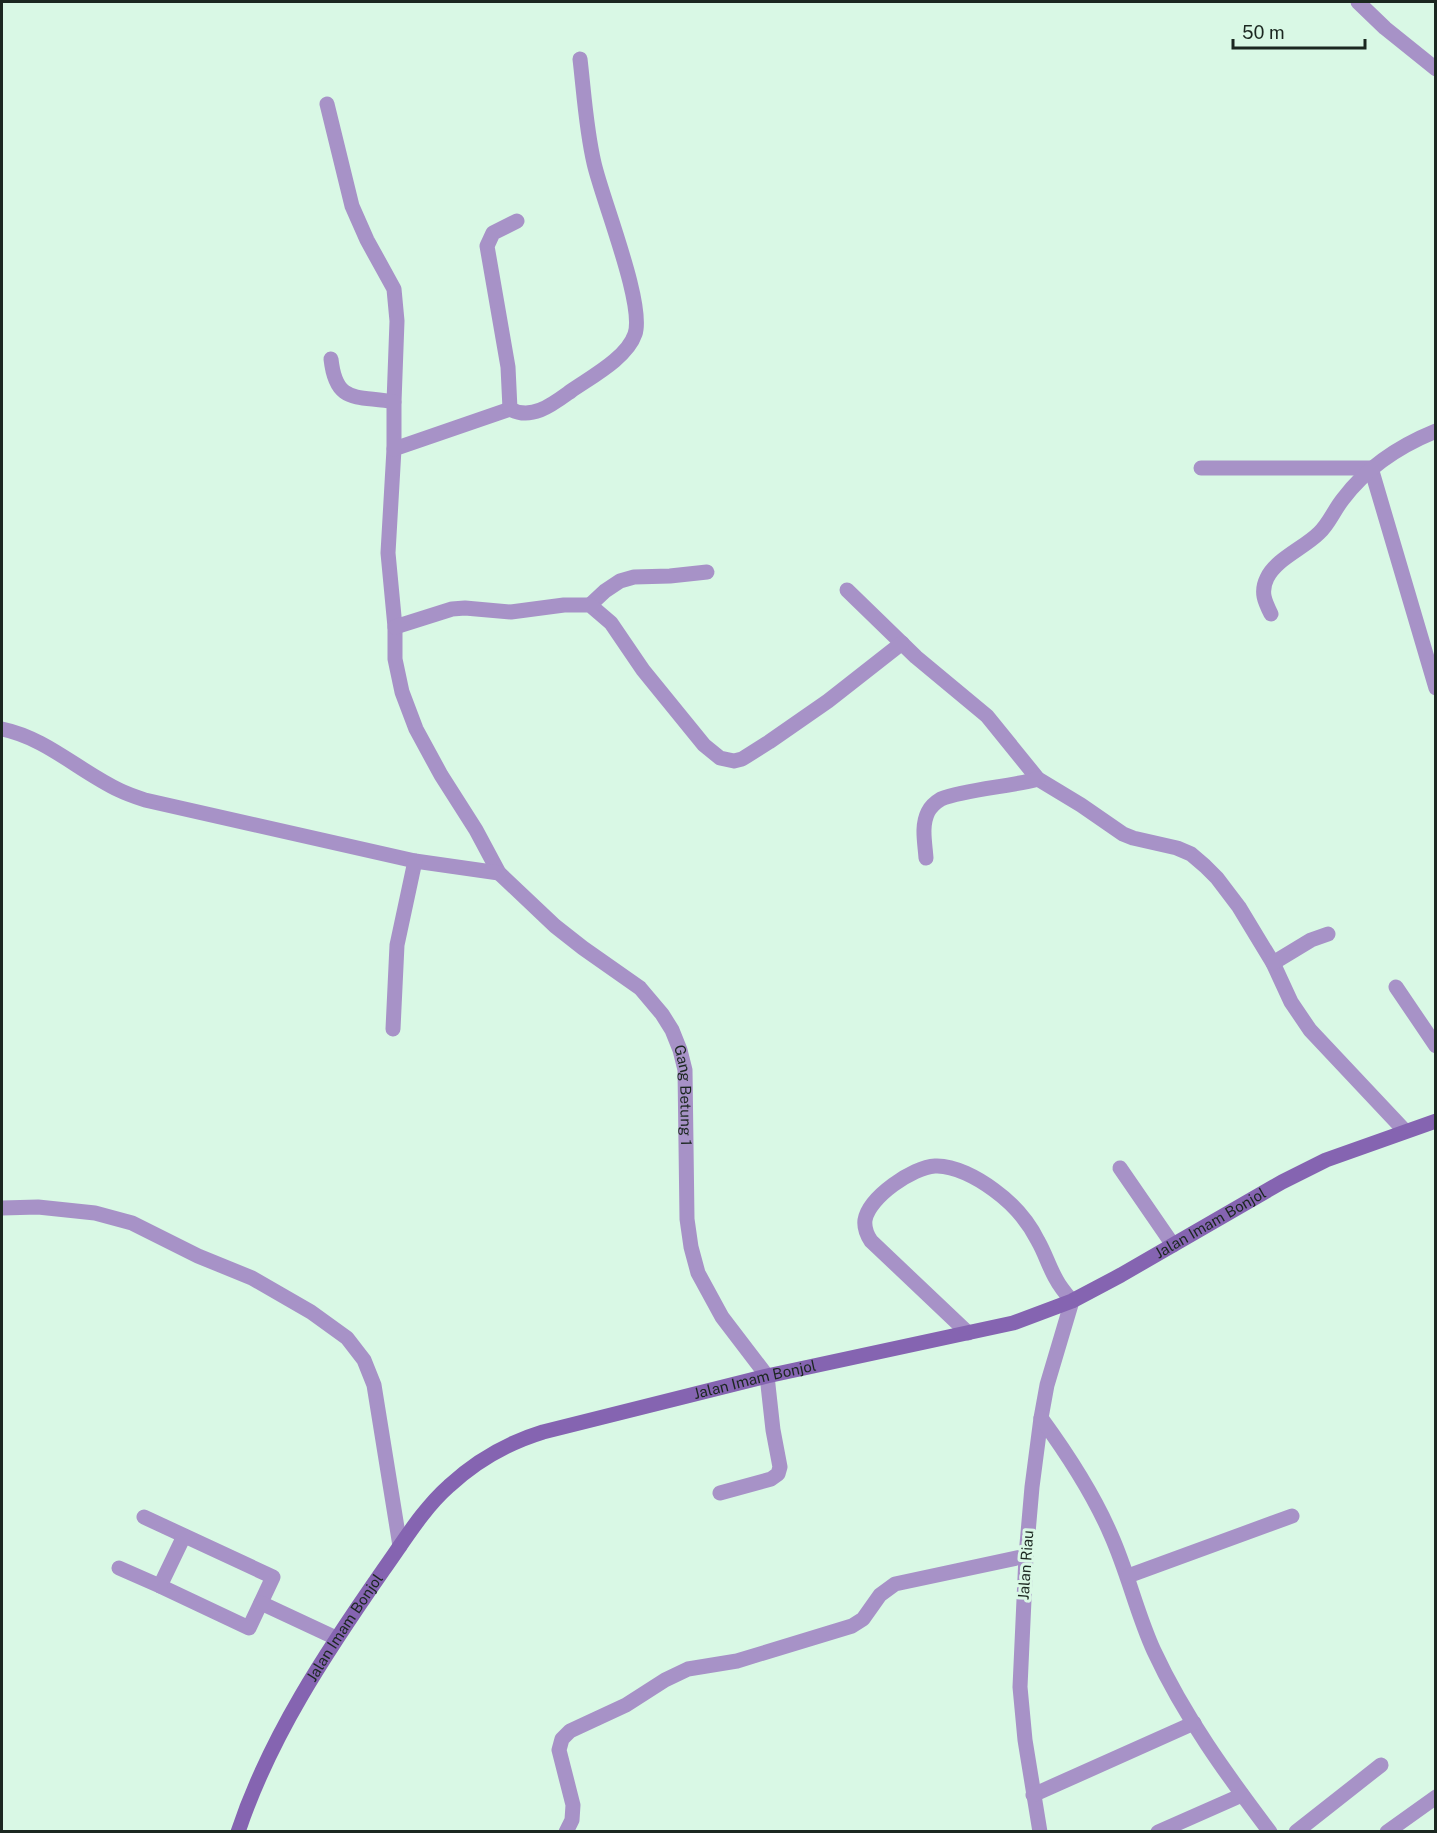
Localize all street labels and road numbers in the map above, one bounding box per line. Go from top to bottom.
street label: Gang Betung 1 [671,1043,695,1146]
street label: Jalan Imam Bonjol [1151,1184,1269,1262]
street label: Jalan Imam Bonjol [692,1357,818,1402]
street label: Jalan Riau [1015,1529,1036,1600]
street label: Jalan Imam Bonjol [303,1570,386,1685]

